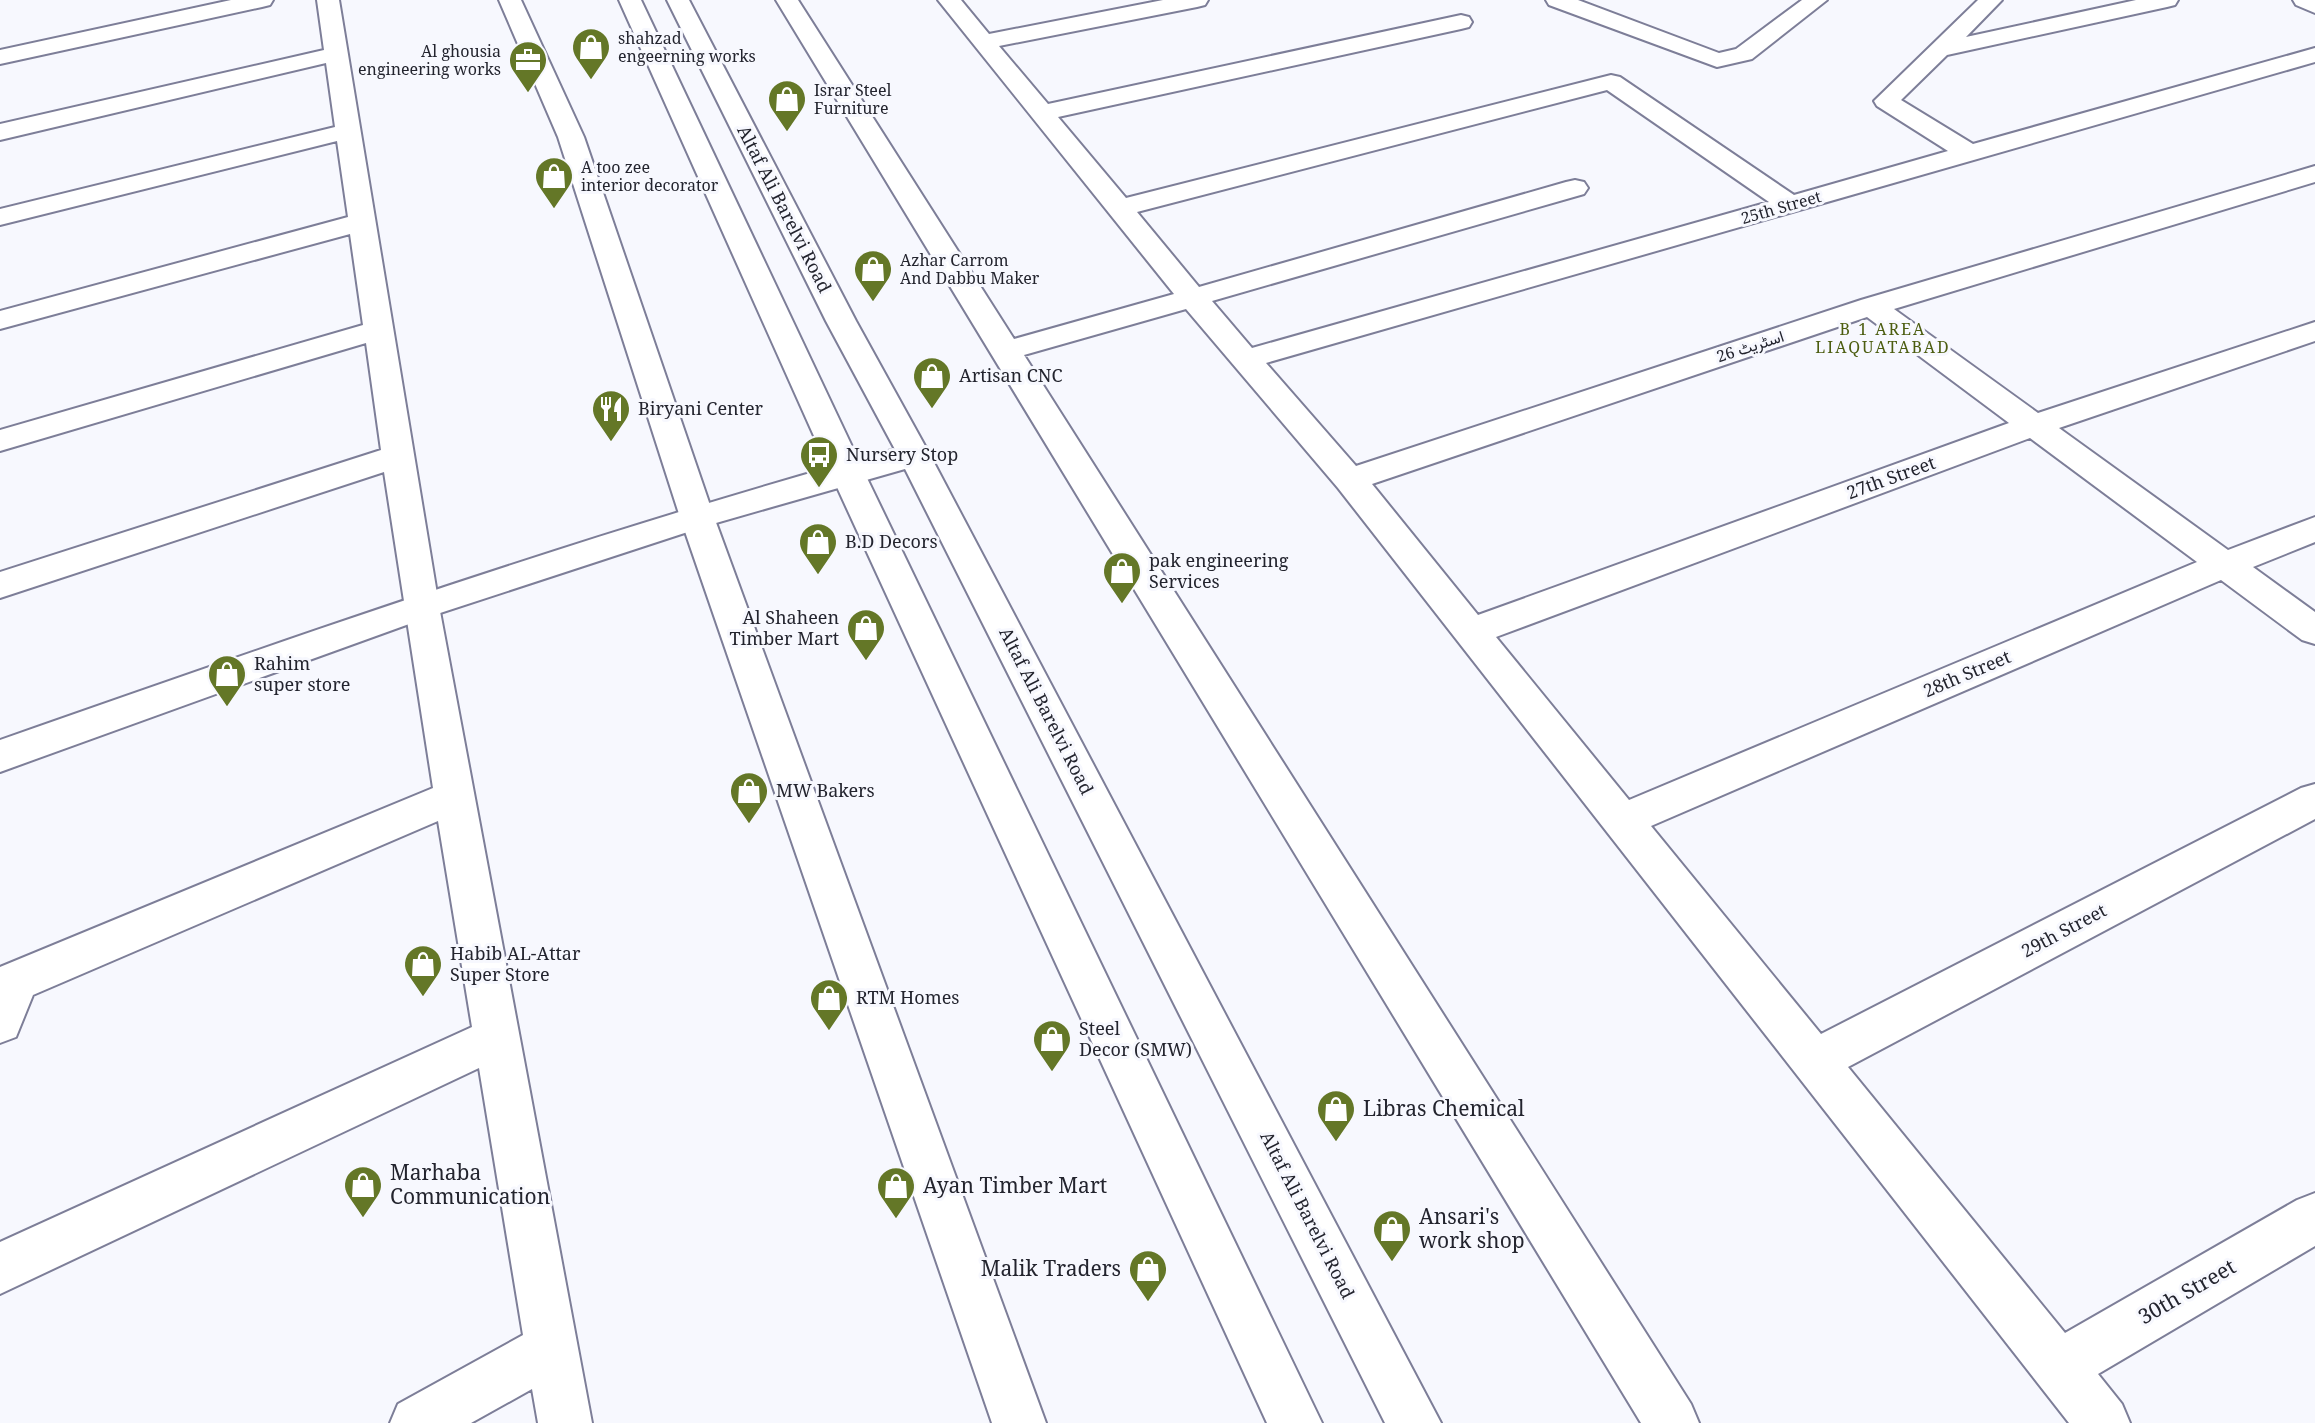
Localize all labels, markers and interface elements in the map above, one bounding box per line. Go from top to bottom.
shop icon: shahzad engeerning works [570,26,612,81]
place label: shahzad engeerning works [618,27,756,67]
office icon: Al ghousia engineering works [507,39,549,94]
place label: Al ghousia engineering works [358,40,501,80]
shop icon: Israr Steel Furniture [766,78,808,133]
place label: Israr Steel Furniture [814,79,891,119]
street label: Altaf Ali Barelvi Road [732,121,837,296]
shop icon: A too zee interior decorator [533,155,575,210]
place label: A too zee interior decorator [581,156,719,196]
street label: 25th Street [1738,185,1824,229]
shop icon: Azhar Carrom And Dabbu Maker [852,248,894,303]
place label: Azhar Carrom And Dabbu Maker [900,249,1040,289]
district label: B 1 AREA LIAQUATABAD [1815,318,1951,358]
street label: اسٹریٹ 26 [1713,325,1787,367]
shop icon: Artisan CNC [911,355,953,410]
place label: Artisan CNC [959,363,1063,387]
restaurant icon: Biryani Center [590,388,632,443]
place label: Biryani Center [638,396,764,420]
bus stop icon: Nursery Stop [798,434,840,489]
place label: Nursery Stop [846,442,958,466]
street label: 27th Street [1843,450,1938,504]
shop icon: B.D Decors [797,521,839,576]
place label: B.D Decors [845,529,938,553]
place label: pak engineering Services [1149,548,1289,593]
shop icon: pak engineering Services [1101,550,1143,605]
place label: Al Shaheen Timber Mart [730,605,839,650]
shop icon: Al Shaheen Timber Mart [845,607,887,662]
street label: Altaf Ali Barelvi Road [994,623,1099,798]
street label: 28th Street [1919,644,2014,702]
place label: Rahim super store [254,651,350,696]
shop icon: Rahim super store [206,653,248,708]
shop icon: MW Bakers [728,770,770,825]
place label: MW Bakers [776,778,875,802]
street label: 29th Street [2017,898,2110,962]
place label: Habib AL-Attar Super Store [450,941,581,986]
shop icon: Habib AL-Attar Super Store [402,943,444,998]
shop icon: RTM Homes [808,977,850,1032]
place label: RTM Homes [856,985,959,1009]
place label: Steel Decor (SMW) [1079,1016,1192,1061]
shop icon: Steel Decor (SMW) [1031,1018,1073,1073]
shop icon: Libras Chemical [1315,1088,1357,1143]
place label: Libras Chemical [1363,1094,1525,1122]
street label: Altaf Ali Barelvi Road [1255,1127,1360,1302]
place label: Marhaba Communication [390,1158,550,1210]
shop icon: Marhaba Communication [342,1164,384,1219]
shop icon: Ayan Timber Mart [875,1165,917,1220]
place label: Ayan Timber Mart [923,1171,1107,1199]
place label: Ansari's work shop [1419,1202,1525,1254]
shop icon: Ansari's work shop [1371,1208,1413,1263]
shop icon: Malik Traders [1127,1248,1169,1303]
street label: 30th Street [2133,1252,2240,1330]
place label: Malik Traders [981,1254,1121,1282]

